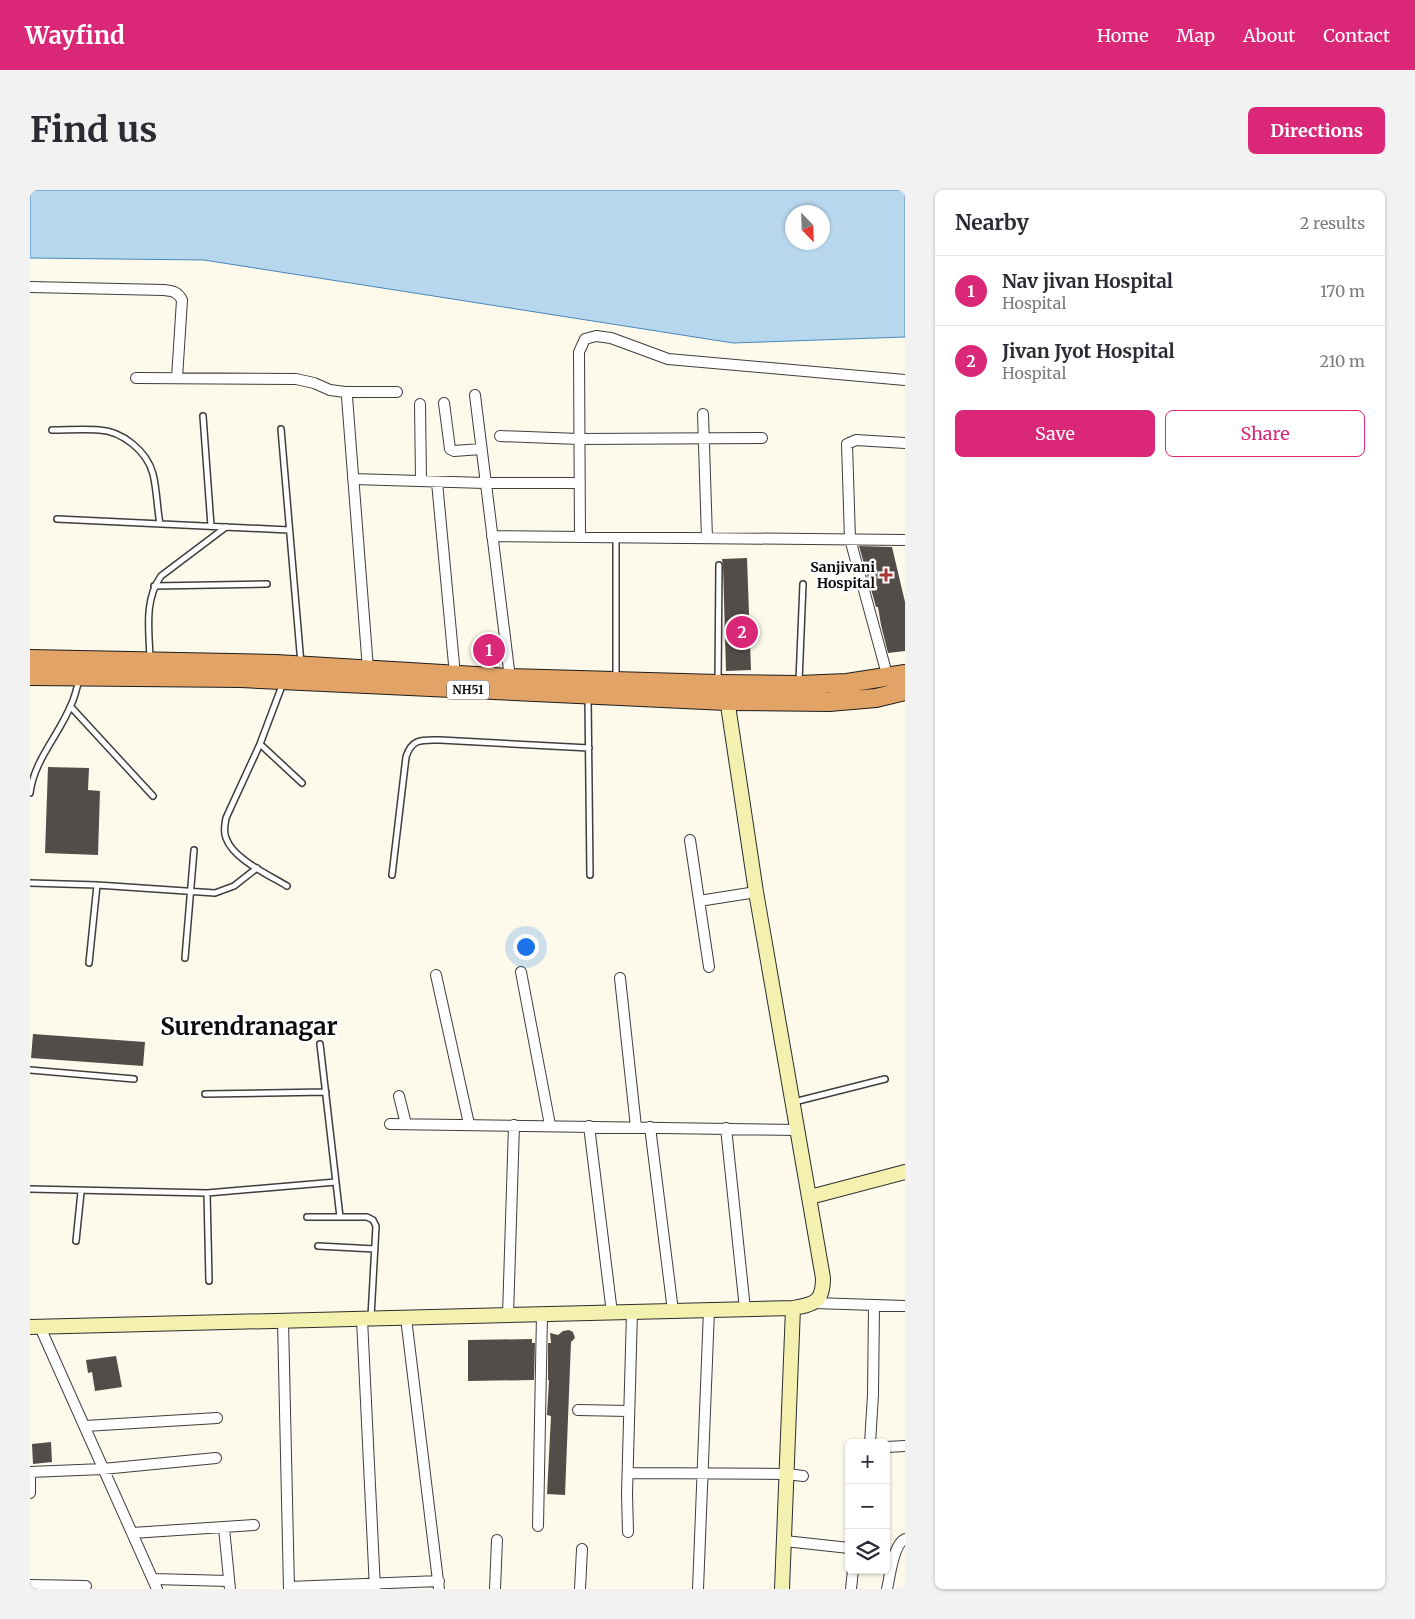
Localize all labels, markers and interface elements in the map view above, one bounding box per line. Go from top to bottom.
text: Wayfind [25,20,125,51]
text: Home [1097,24,1149,47]
text: Map [1177,24,1215,47]
text: About [1243,24,1295,47]
text: Contact [1323,24,1390,47]
button: Directions [1248,107,1385,154]
text: Find us [30,108,157,152]
north arrow [785,205,830,250]
text: Nearby [955,209,1029,236]
text: 2 results [1300,213,1365,233]
text: Nav jivan Hospital [1002,269,1173,293]
text: 1 [967,281,975,301]
text: 170 m [1320,281,1365,301]
text: Hospital [1002,293,1066,313]
text: Jivan Jyot Hospital [1002,339,1175,363]
text: 2 [966,351,976,371]
text: 210 m [1320,351,1365,371]
text: Hospital [1002,363,1066,383]
button: Save [955,410,1155,457]
button: Share [1165,410,1365,457]
place label: Sanjivani Hospital [810,558,875,592]
marker: Sanjivani Hospital [879,568,893,582]
pin: 2 [726,613,758,651]
pin: 1 [473,631,505,669]
road number: NH51 [447,680,489,700]
your location [513,934,539,960]
district label: Surendranagar [160,1011,338,1042]
map controls [845,1439,890,1574]
button: + [845,1439,890,1484]
button: − [845,1484,890,1529]
button: layers [845,1529,890,1574]

